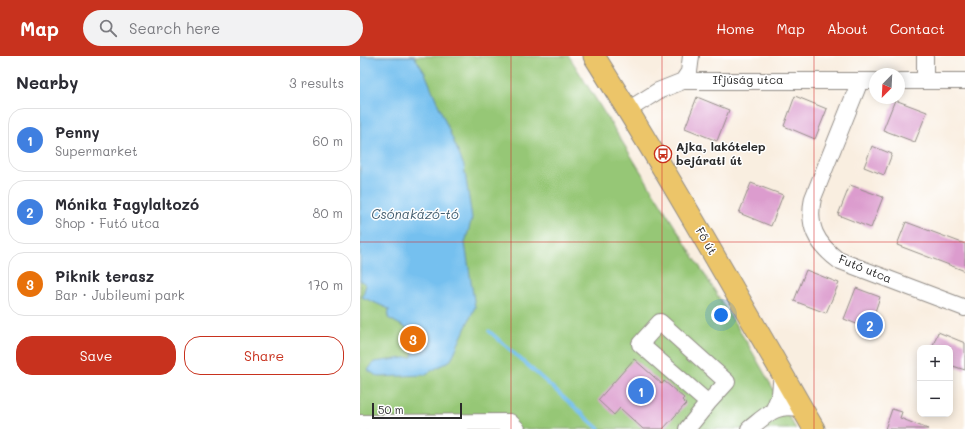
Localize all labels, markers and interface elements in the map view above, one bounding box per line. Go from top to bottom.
search box [83,10,363,46]
text: Map [20,16,59,41]
icon: search [97,17,119,39]
text: Search here [129,18,220,38]
text: Home [716,19,754,38]
text: Map [776,19,805,38]
text: About [827,19,868,38]
text: Contact [890,19,945,38]
north arrow [869,68,905,104]
text: Nearby [16,71,78,93]
street label: Ifjúság utca [712,71,784,87]
text: 3 results [289,74,344,91]
text: Penny [55,122,100,142]
text: 1 [27,132,33,149]
text: 60 m [313,132,343,149]
place label: Ajka, lakótelep bejárati út [676,138,766,168]
text: Supermarket [55,142,138,159]
bus stop icon: Ajka, lakótelep bejárati út [653,144,673,164]
text: Mónika Fagylaltozó [55,194,199,214]
text: 2 [26,204,34,221]
text: 80 m [313,204,343,221]
water label: Csónakázó-tó [371,205,459,222]
text: Shop · Futó utca [55,214,160,231]
street label: Fő út [693,224,721,257]
street label: Futó utca [836,250,894,286]
text: Piknik terasz [55,266,154,286]
text: 3 [26,276,34,293]
text: 170 m [307,276,343,293]
text: Bar · Jubileumi park [55,286,185,303]
your location [711,305,731,325]
pin: 2 [857,310,883,340]
pin: 3 [400,324,426,354]
button: Save [16,336,176,375]
button: Share [184,336,344,375]
map controls [917,345,953,417]
button: + [917,345,953,381]
pin: 1 [628,376,654,406]
button: − [917,381,953,417]
scale bar [372,401,462,420]
text: 50 m [378,402,404,417]

